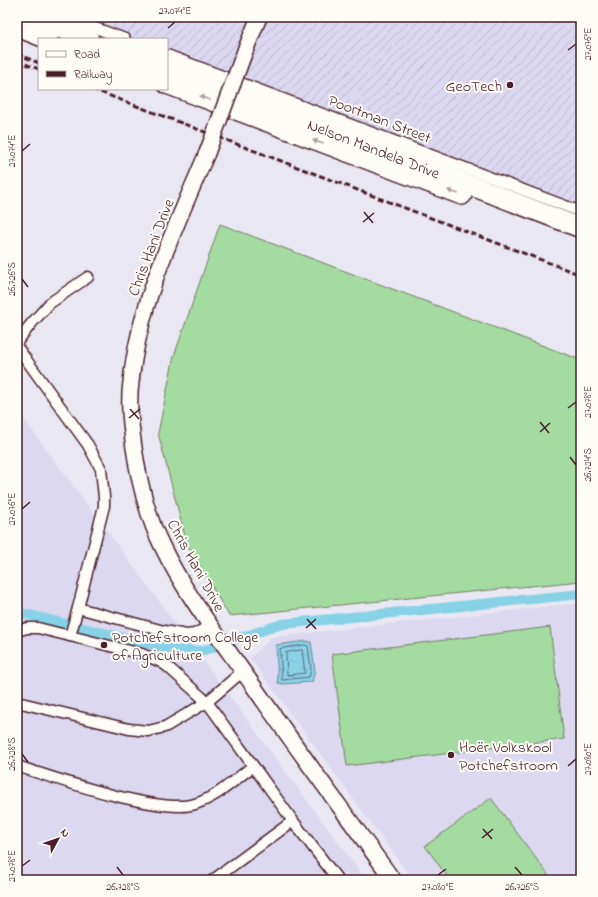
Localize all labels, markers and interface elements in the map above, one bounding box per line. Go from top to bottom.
text: 27.074°E [159,4,191,19]
text: 27.076°E [581,28,596,60]
legend [38,38,168,90]
text: Road [74,46,100,64]
text: Railway [74,66,113,85]
place label: GeoTech [445,75,502,99]
marker: GeoTech [505,80,515,90]
street label: Poortman Street [324,89,435,151]
one-way arrow [198,94,210,100]
street label: Nelson Mandela Drive [304,114,444,186]
text: 27.074°E [5,135,20,167]
one-way arrow [311,138,323,144]
one-way arrow [446,189,458,195]
street label: Chris Hani Drive [122,195,182,300]
text: 26.726°S [5,261,20,296]
text: 27.078°E [581,386,596,418]
text: 26.724°S [581,448,596,482]
text: 27.076°E [5,493,20,525]
street label: Chris Hani Drive [160,515,231,617]
place label: Potchefstroom College of Agriculture [112,626,259,668]
marker: Potchefstroom College of Agriculture [99,640,109,650]
place label: Hoër Volkskool Potchefstroom [459,736,558,778]
text: 26.728°S [5,737,20,771]
text: 27.080°E [581,743,596,775]
marker: Hoër Volkskool Potchefstroom [446,750,456,760]
north arrow [38,819,78,859]
text: N [56,825,73,841]
text: 27.078°E [5,850,20,882]
text: 26.728°S [106,880,140,895]
text: 27.080°E [422,880,454,895]
text: 26.726°S [505,880,540,895]

